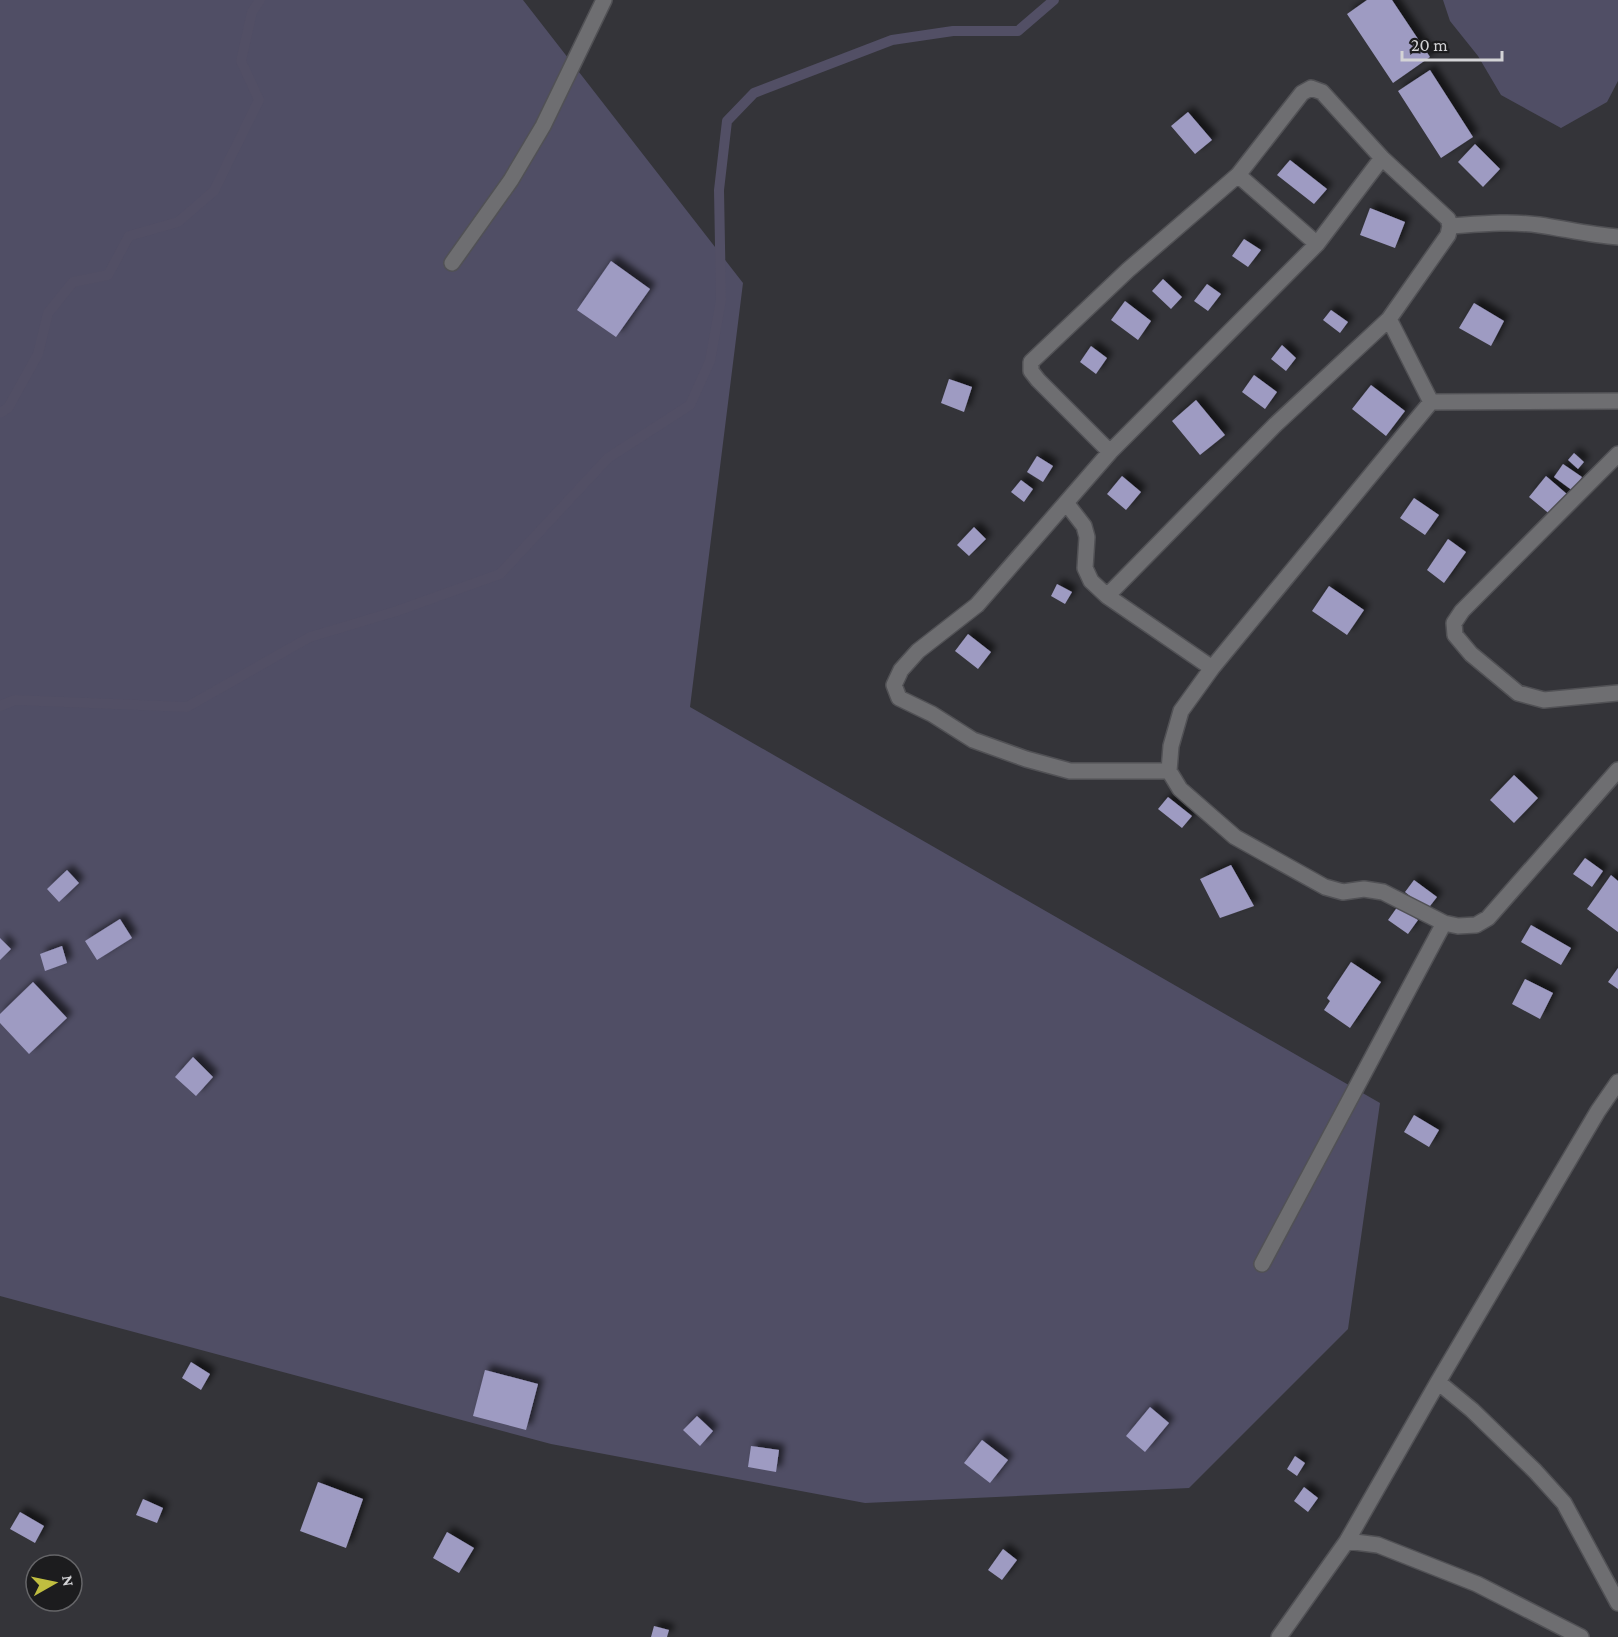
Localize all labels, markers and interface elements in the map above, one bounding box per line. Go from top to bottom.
scale bar [1402,24,1502,62]
text: 20 m [1411,35,1448,55]
north arrow [24,1553,84,1613]
text: N [59,1574,78,1588]

